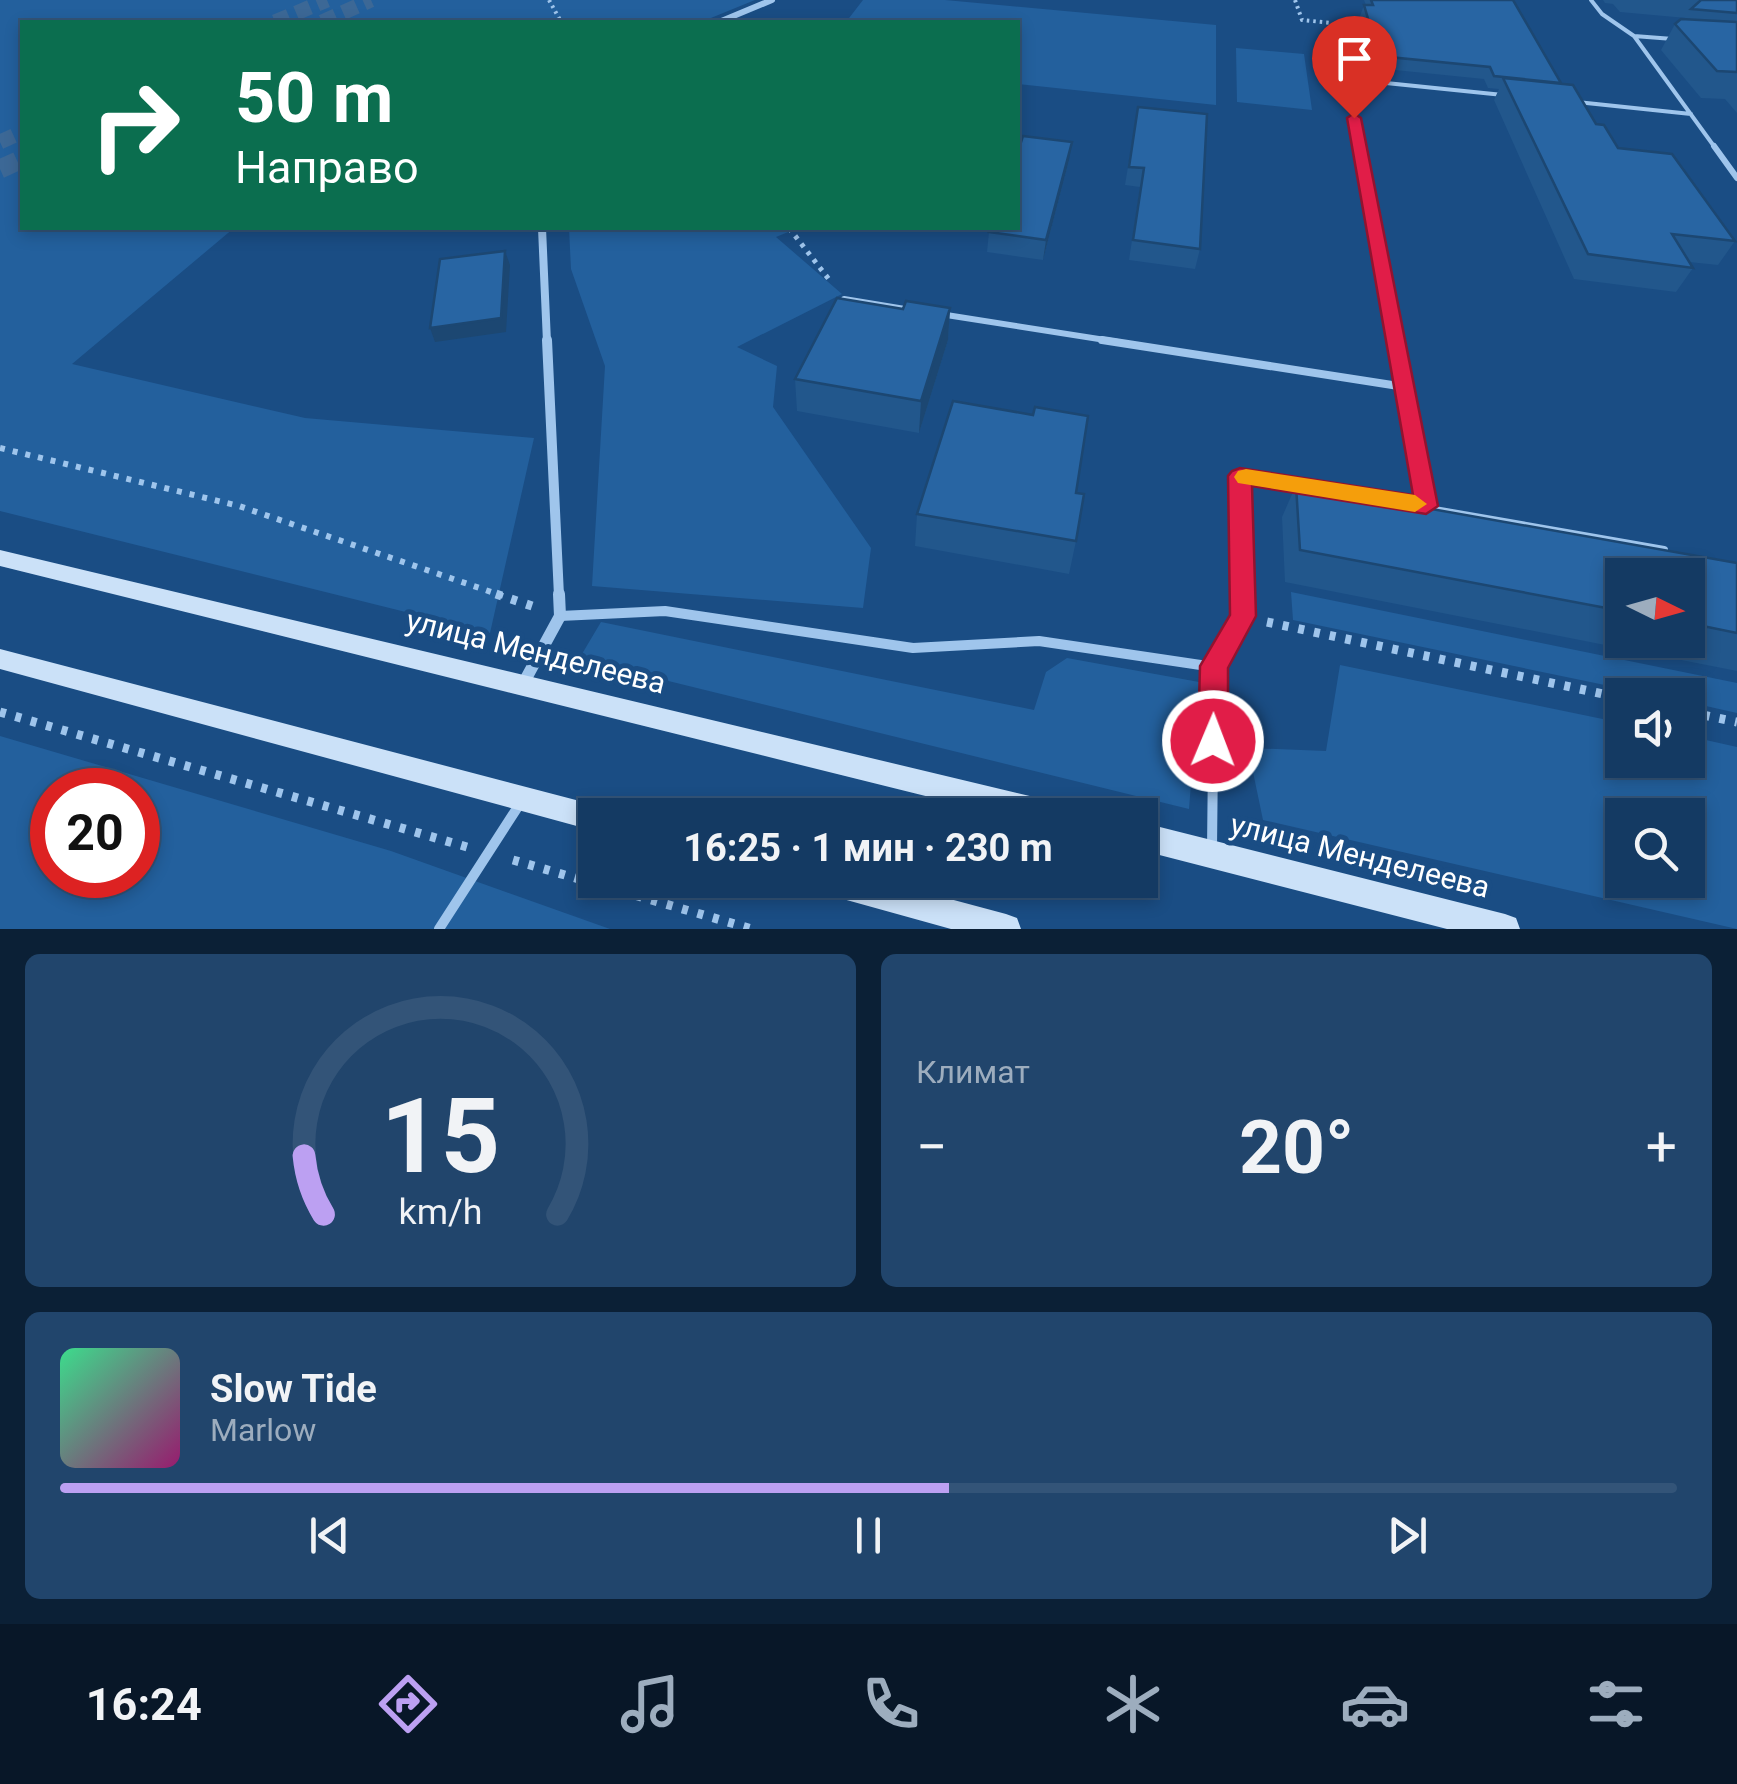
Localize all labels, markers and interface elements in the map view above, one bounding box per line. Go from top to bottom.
pin [1312,16,1397,119]
icon: arrive [1327,31,1382,86]
text: 50 m [235,57,393,139]
icon: right [70,60,200,190]
text: Направо [235,141,419,194]
north arrow [1605,558,1705,658]
map controls [1605,558,1705,898]
street label: улица Менделеева [403,602,669,701]
button: sound [1605,678,1705,778]
position arrow [1161,689,1265,793]
speed limit sign: 20 [30,768,160,898]
button: search [1605,798,1705,898]
street label: улица Менделеева [1227,806,1493,905]
text: 16:25 · 1 мин · 230 m [683,826,1053,870]
text: Климат [916,1053,1030,1091]
text: 15 [381,1076,500,1197]
text: 20° [1239,1103,1354,1191]
text: − [916,1115,947,1179]
text: + [1646,1115,1677,1179]
text: km/h [399,1191,482,1233]
text: Slow Tide [210,1367,377,1411]
text: Marlow [210,1411,316,1449]
icon: previous [302,1508,357,1563]
icon: pause [841,1508,896,1563]
icon: next [1380,1508,1435,1563]
icon: directions [373,1669,443,1739]
icon: music [615,1669,685,1739]
icon: phone [856,1669,926,1739]
icon: climate [1098,1669,1168,1739]
icon: car [1340,1669,1410,1739]
icon: filters [1581,1669,1651,1739]
text: 16:24 [86,1678,202,1731]

